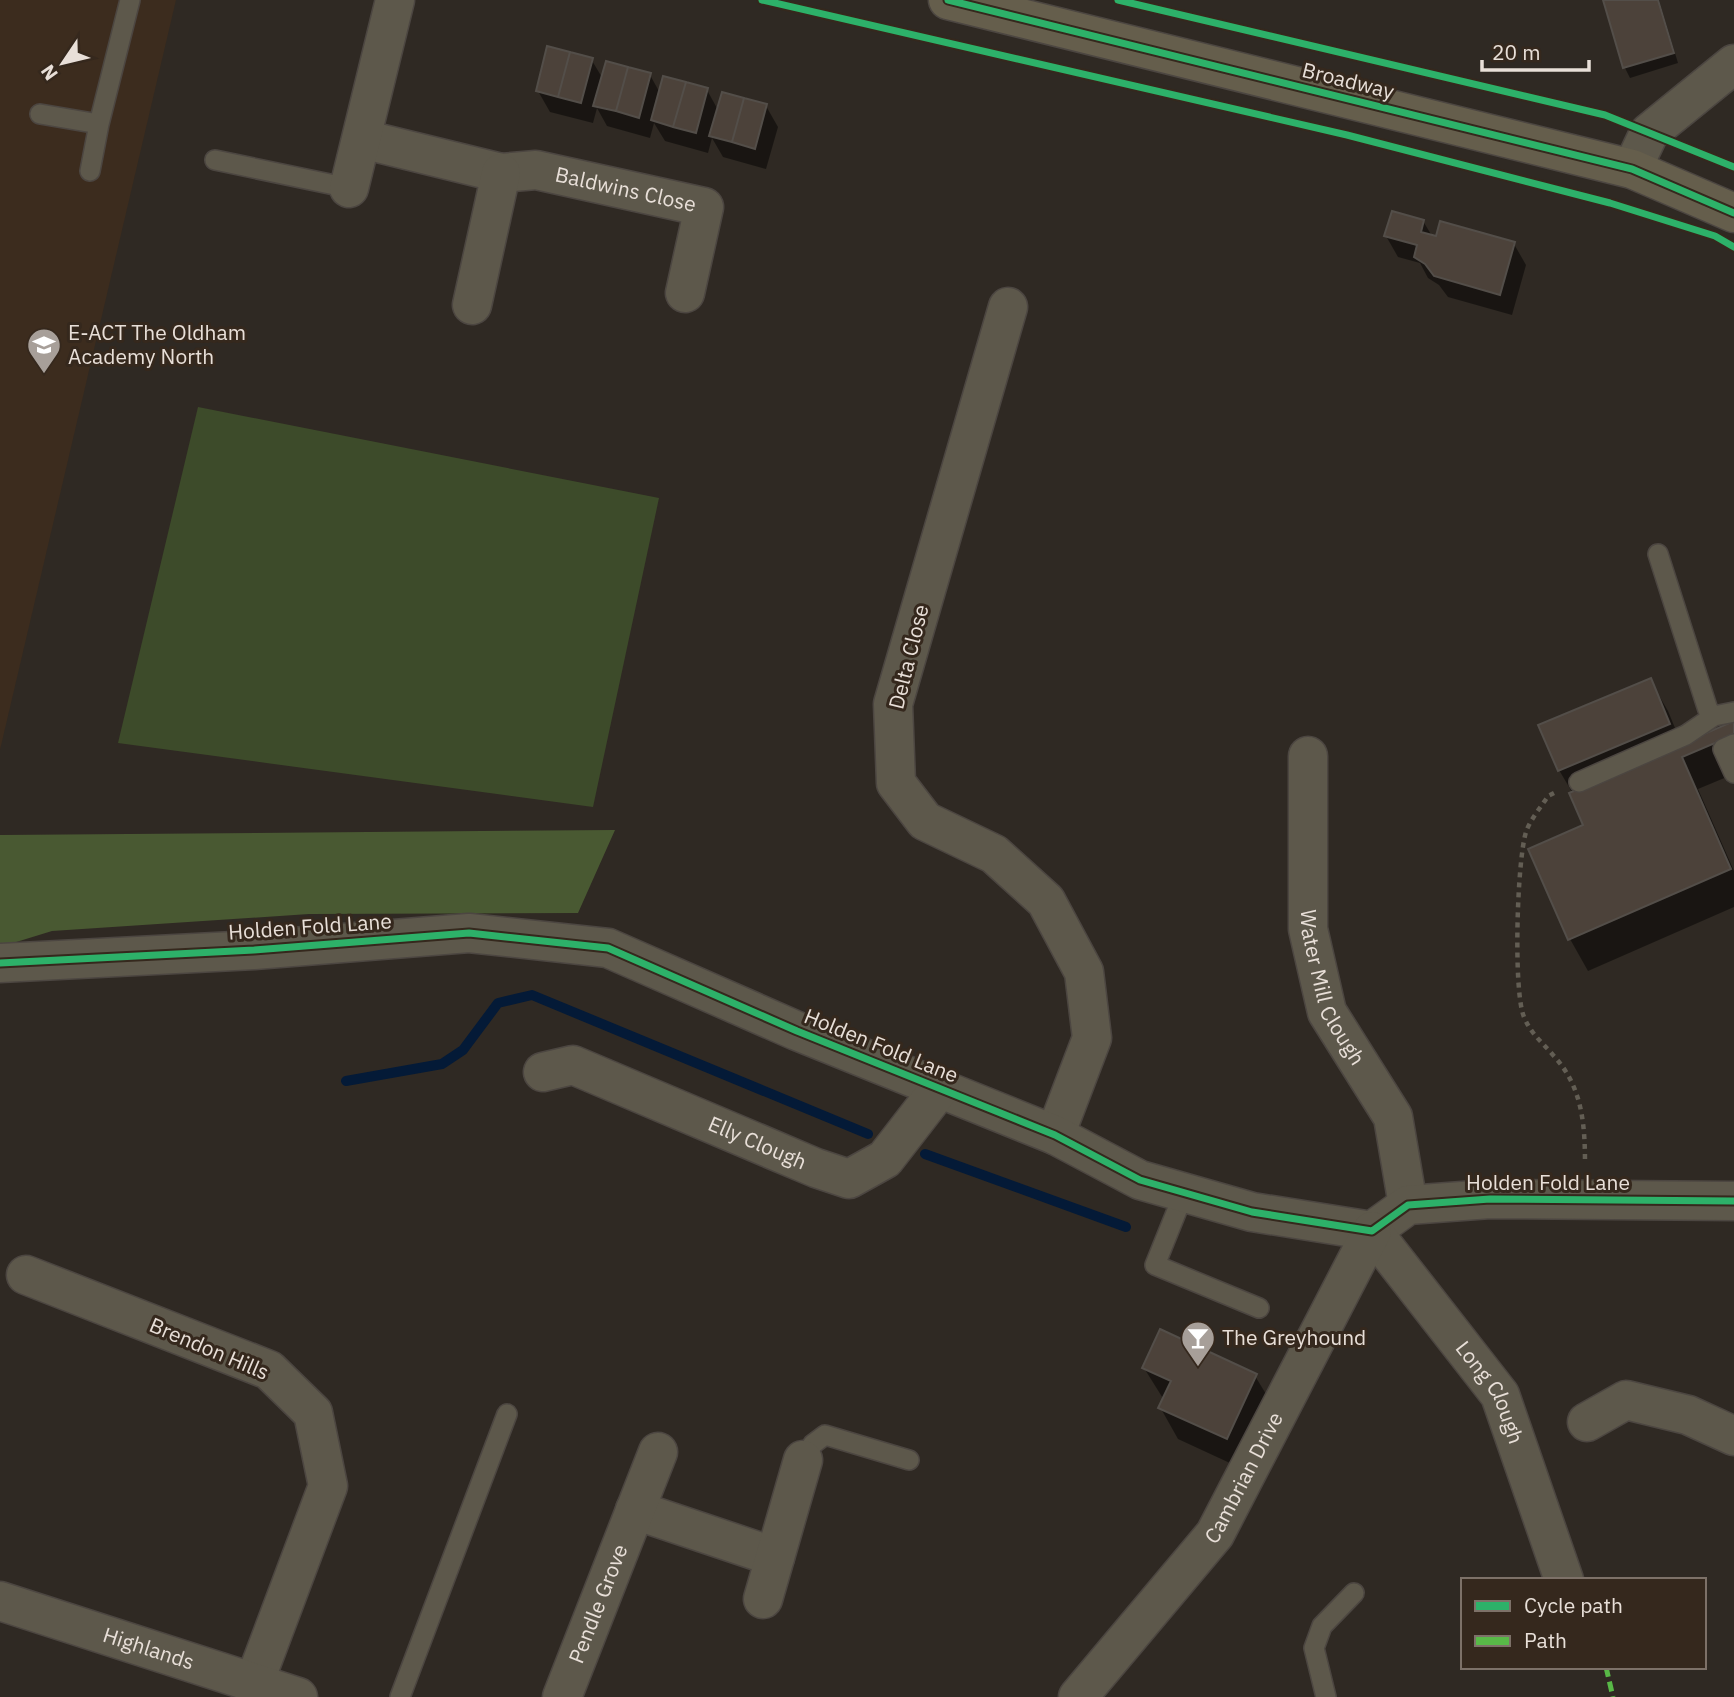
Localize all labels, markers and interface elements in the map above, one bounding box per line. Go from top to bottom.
north arrow [28,28,98,98]
scale bar [1482,28,1589,72]
text: 20 m [1492,38,1541,66]
street label: Broadway [1299,55,1398,105]
text: N [35,60,63,85]
street label: Baldwins Close [553,160,699,218]
place label: E-ACT The Oldham Academy North [68,318,246,370]
school or university icon: E-ACT The Oldham Academy North [25,326,63,375]
street label: Delta Close [881,601,935,712]
street label: Holden Fold Lane [227,906,393,946]
street label: Water Mill Clough [1295,909,1372,1070]
street label: Holden Fold Lane [800,1001,963,1089]
street label: Elly Clough [704,1109,811,1175]
street label: Holden Fold Lane [1466,1168,1630,1196]
street label: Brendon Hills [145,1310,273,1386]
bar icon: The Greyhound [1179,1319,1217,1368]
place label: The Greyhound [1222,1323,1366,1351]
street label: Long Clough [1450,1335,1531,1447]
street label: Cambrian Drive [1198,1407,1289,1549]
street label: Pendle Grove [562,1540,634,1667]
legend [1461,1578,1706,1669]
text: Cycle path [1524,1591,1623,1619]
street label: Highlands [100,1620,198,1676]
text: Path [1524,1626,1567,1654]

